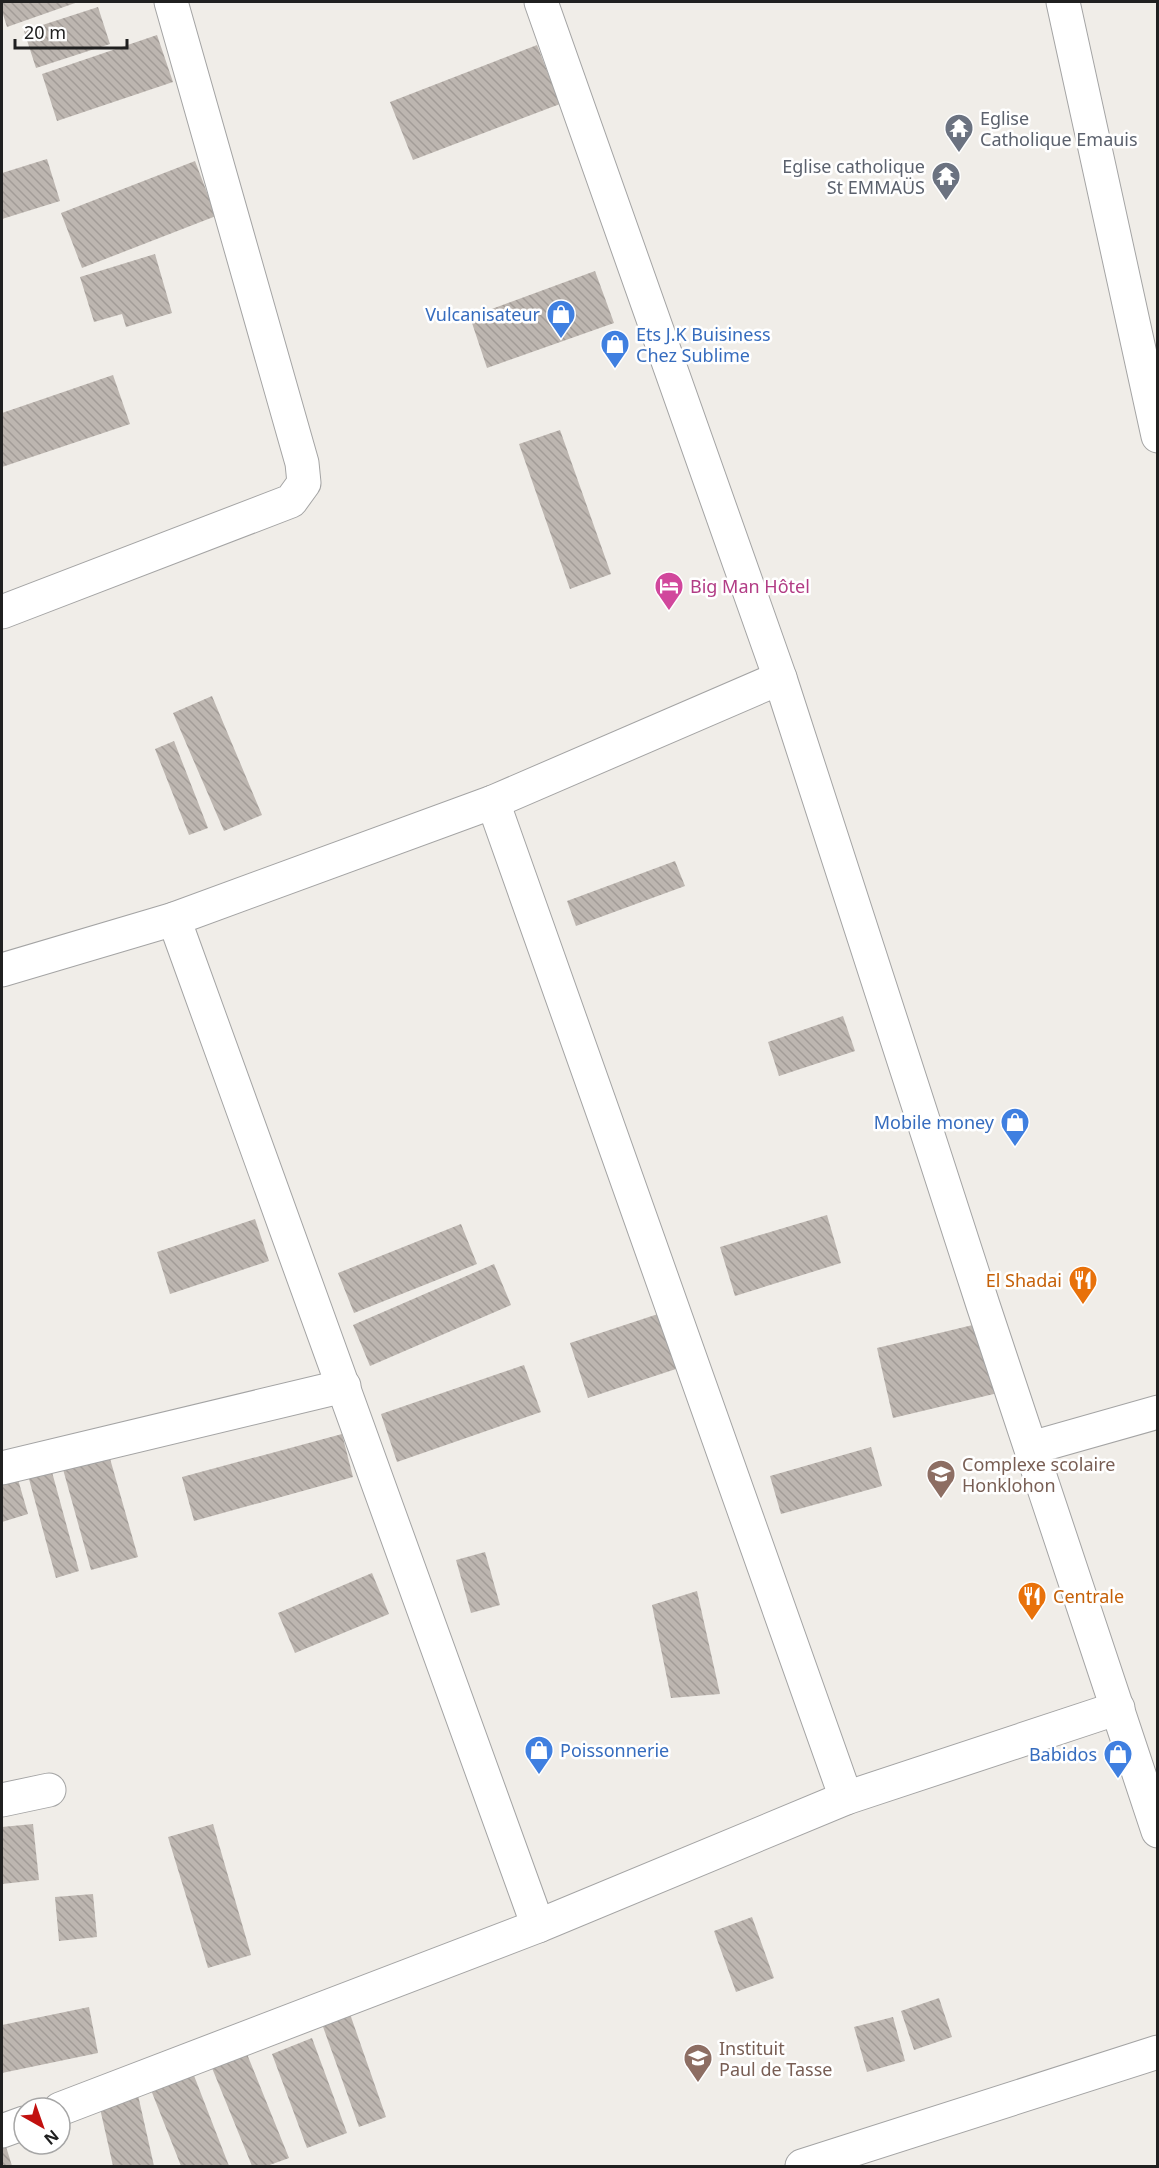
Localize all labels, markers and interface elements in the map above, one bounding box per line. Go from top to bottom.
scale bar [15,12,128,50]
text: 20 m [24,20,66,44]
place label: Eglise Catholique Emauis [980,106,1138,151]
temple icon: Eglise Catholique Emauis [943,112,975,154]
place label: Eglise catholique St EMMAÜS [782,154,925,199]
temple icon: Eglise catholique St EMMAÜS [930,160,962,202]
shop icon: Vulcanisateur [545,298,577,340]
place label: Vulcanisateur [425,302,541,326]
place label: Ets J.K Buisiness Chez Sublime [636,322,771,367]
shop icon: Ets J.K Buisiness Chez Sublime [599,328,631,370]
hotel icon: Big Man Hôtel [653,570,685,612]
place label: Big Man Hôtel [690,574,810,598]
shop icon: Mobile money [999,1106,1031,1148]
place label: Mobile money [874,1110,995,1134]
restaurant icon: El Shadai [1067,1264,1099,1306]
place label: El Shadai [986,1268,1062,1292]
place label: Complexe scolaire Honklohon [962,1452,1115,1497]
school or university icon: Complexe scolaire Honklohon [925,1458,957,1500]
restaurant icon: Centrale [1016,1580,1048,1622]
place label: Centrale [1053,1584,1124,1608]
shop icon: Poissonnerie [523,1734,555,1776]
place label: Poissonnerie [560,1738,669,1762]
shop icon: Babidos [1102,1738,1134,1780]
place label: Babidos [1029,1742,1097,1766]
place label: Instituit Paul de Tasse [719,2036,832,2081]
school or university icon: Instituit Paul de Tasse [682,2042,714,2084]
north arrow [12,2096,72,2156]
text: N [40,2125,64,2150]

